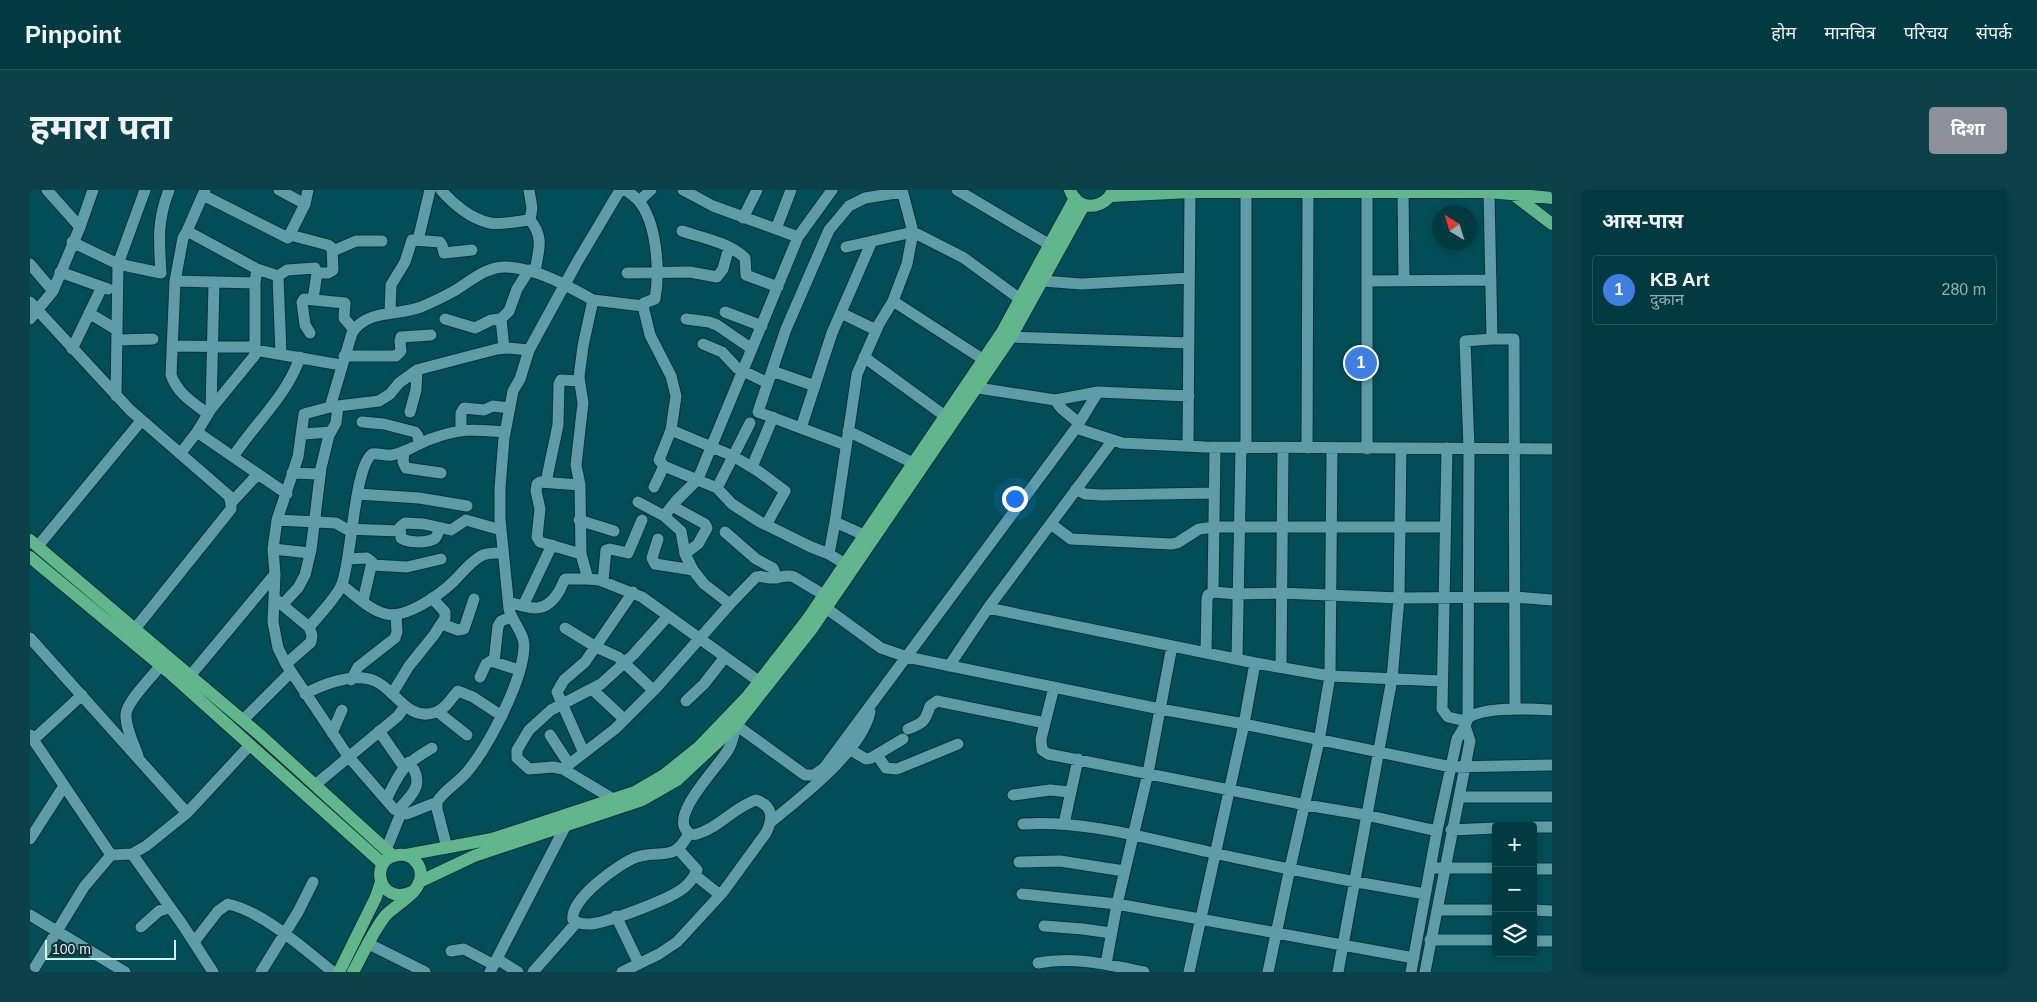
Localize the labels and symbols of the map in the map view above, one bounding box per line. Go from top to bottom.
north arrow [1432,205,1477,250]
pin: 1 [1345,344,1377,382]
your location [1002,486,1028,512]
scale bar [45,937,176,960]

